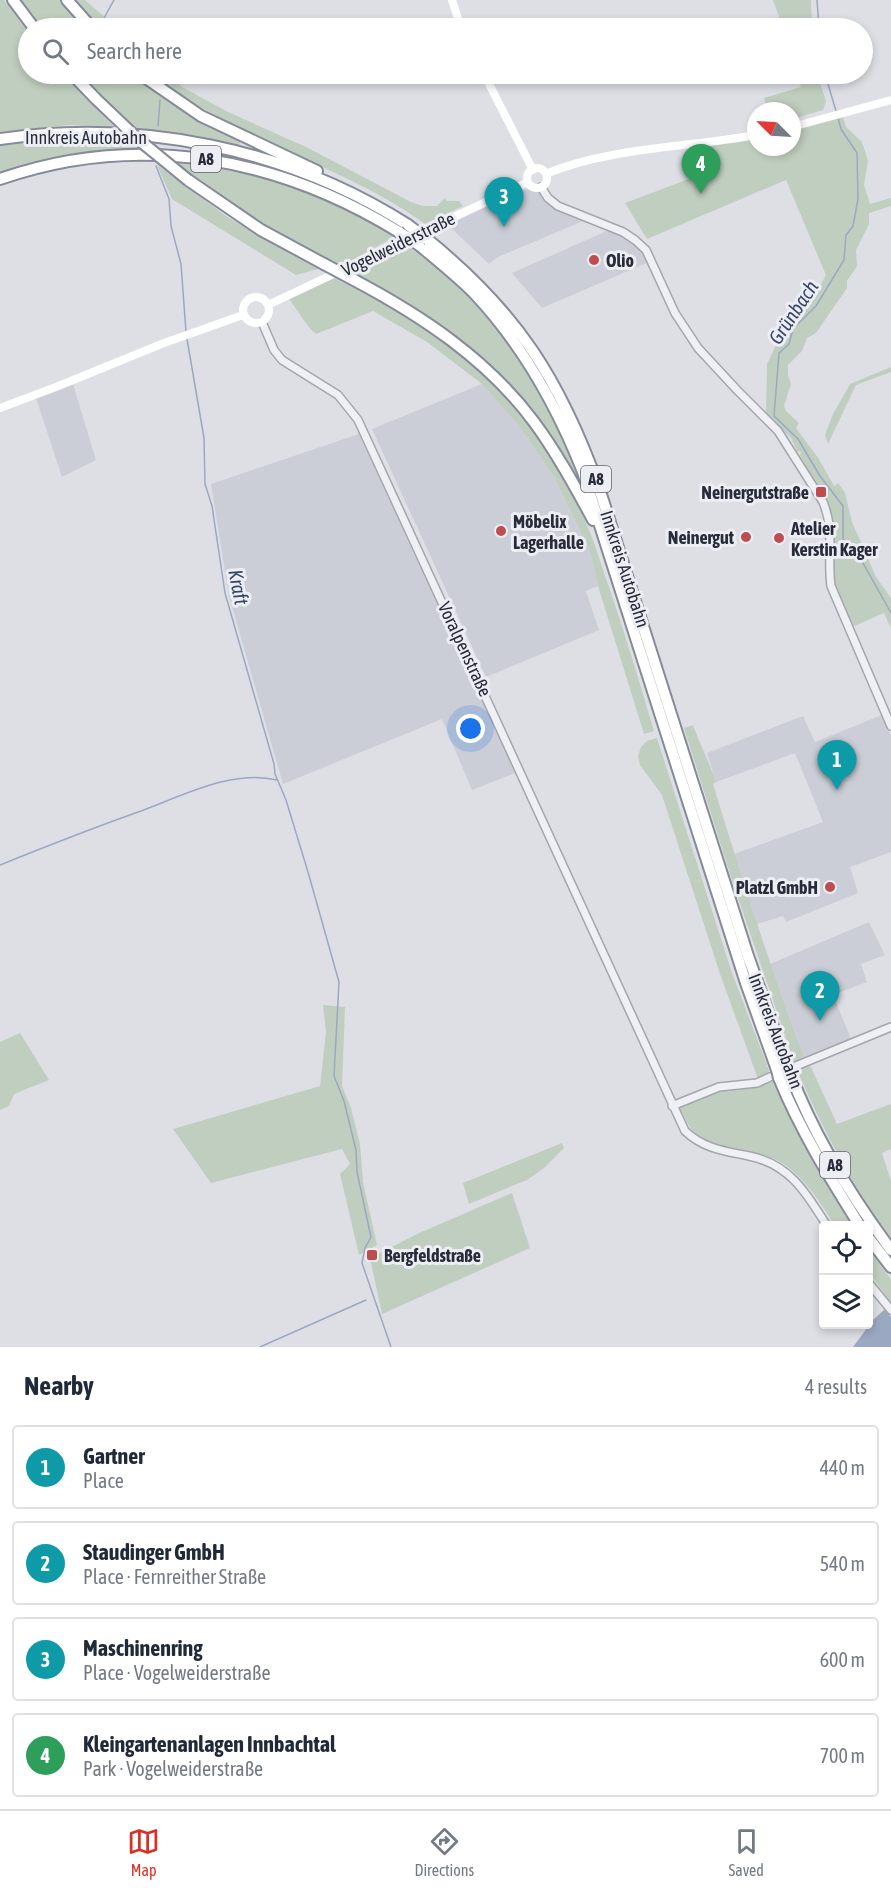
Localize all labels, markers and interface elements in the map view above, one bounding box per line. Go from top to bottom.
search box [18,18,873,84]
icon: search [39,35,72,68]
text: Search here [87,38,182,64]
north arrow [747,102,801,156]
street label: Innkreis Autobahn [25,127,147,148]
pin: 4 [682,144,720,194]
road number: A8 [191,146,221,172]
pin: 3 [484,178,524,227]
street label: Vogelweiderstraße [338,208,458,280]
place label: Olio [606,250,634,271]
marker: Olio [587,253,601,267]
water label: Grünbach [763,276,823,348]
road number: A8 [581,466,611,492]
place label: Neinergutstraße [701,482,809,503]
marker: Neinergutstraße [814,485,828,499]
street label: Innkreis Autobahn [596,508,654,630]
place label: Möbelix Lagerhalle [513,511,584,553]
place label: Atelier Kerstin Kager [790,518,878,560]
marker: Möbelix Lagerhalle [494,524,508,538]
place label: Neinergut [668,527,735,548]
marker: Neinergut [739,530,753,544]
marker: Atelier Kerstin Kager [772,531,786,545]
water label: Kraft [224,567,254,607]
street label: Voralpenstraße [434,598,496,700]
your location [456,714,485,743]
pin: 1 [818,740,856,790]
place label: Platzl GmbH [736,877,818,898]
marker: Platzl GmbH [823,880,837,894]
street label: Innkreis Autobahn [744,970,808,1092]
pin: 2 [800,972,840,1021]
road number: A8 [820,1152,850,1178]
map controls [819,1221,873,1329]
button: locate [819,1221,873,1275]
place label: Bergfeldstraße [384,1245,481,1266]
marker: Bergfeldstraße [365,1248,379,1262]
button: layers [819,1275,873,1329]
text: Nearby [24,1371,94,1401]
text: 4 results [805,1375,867,1398]
text: Gartner [83,1443,145,1469]
text: 1 [41,1456,50,1479]
text: 440 m [820,1456,865,1479]
text: Place [83,1469,124,1492]
text: Staudinger GmbH [83,1539,225,1565]
text: 2 [41,1552,50,1575]
text: 540 m [820,1552,865,1575]
text: Place · Fernreither Straße [83,1565,266,1588]
text: Maschinenring [83,1635,203,1661]
text: 3 [41,1648,50,1671]
text: 600 m [820,1648,865,1671]
text: Place · Vogelweiderstraße [83,1661,271,1684]
text: Kleingartenanlagen Innbachtal [83,1731,336,1757]
text: 4 [41,1744,50,1767]
text: 700 m [820,1744,865,1767]
text: Park · Vogelweiderstraße [83,1757,263,1780]
tab: Map [127,1825,160,1879]
tab: Directions [414,1825,474,1879]
tab: Saved [728,1825,764,1879]

